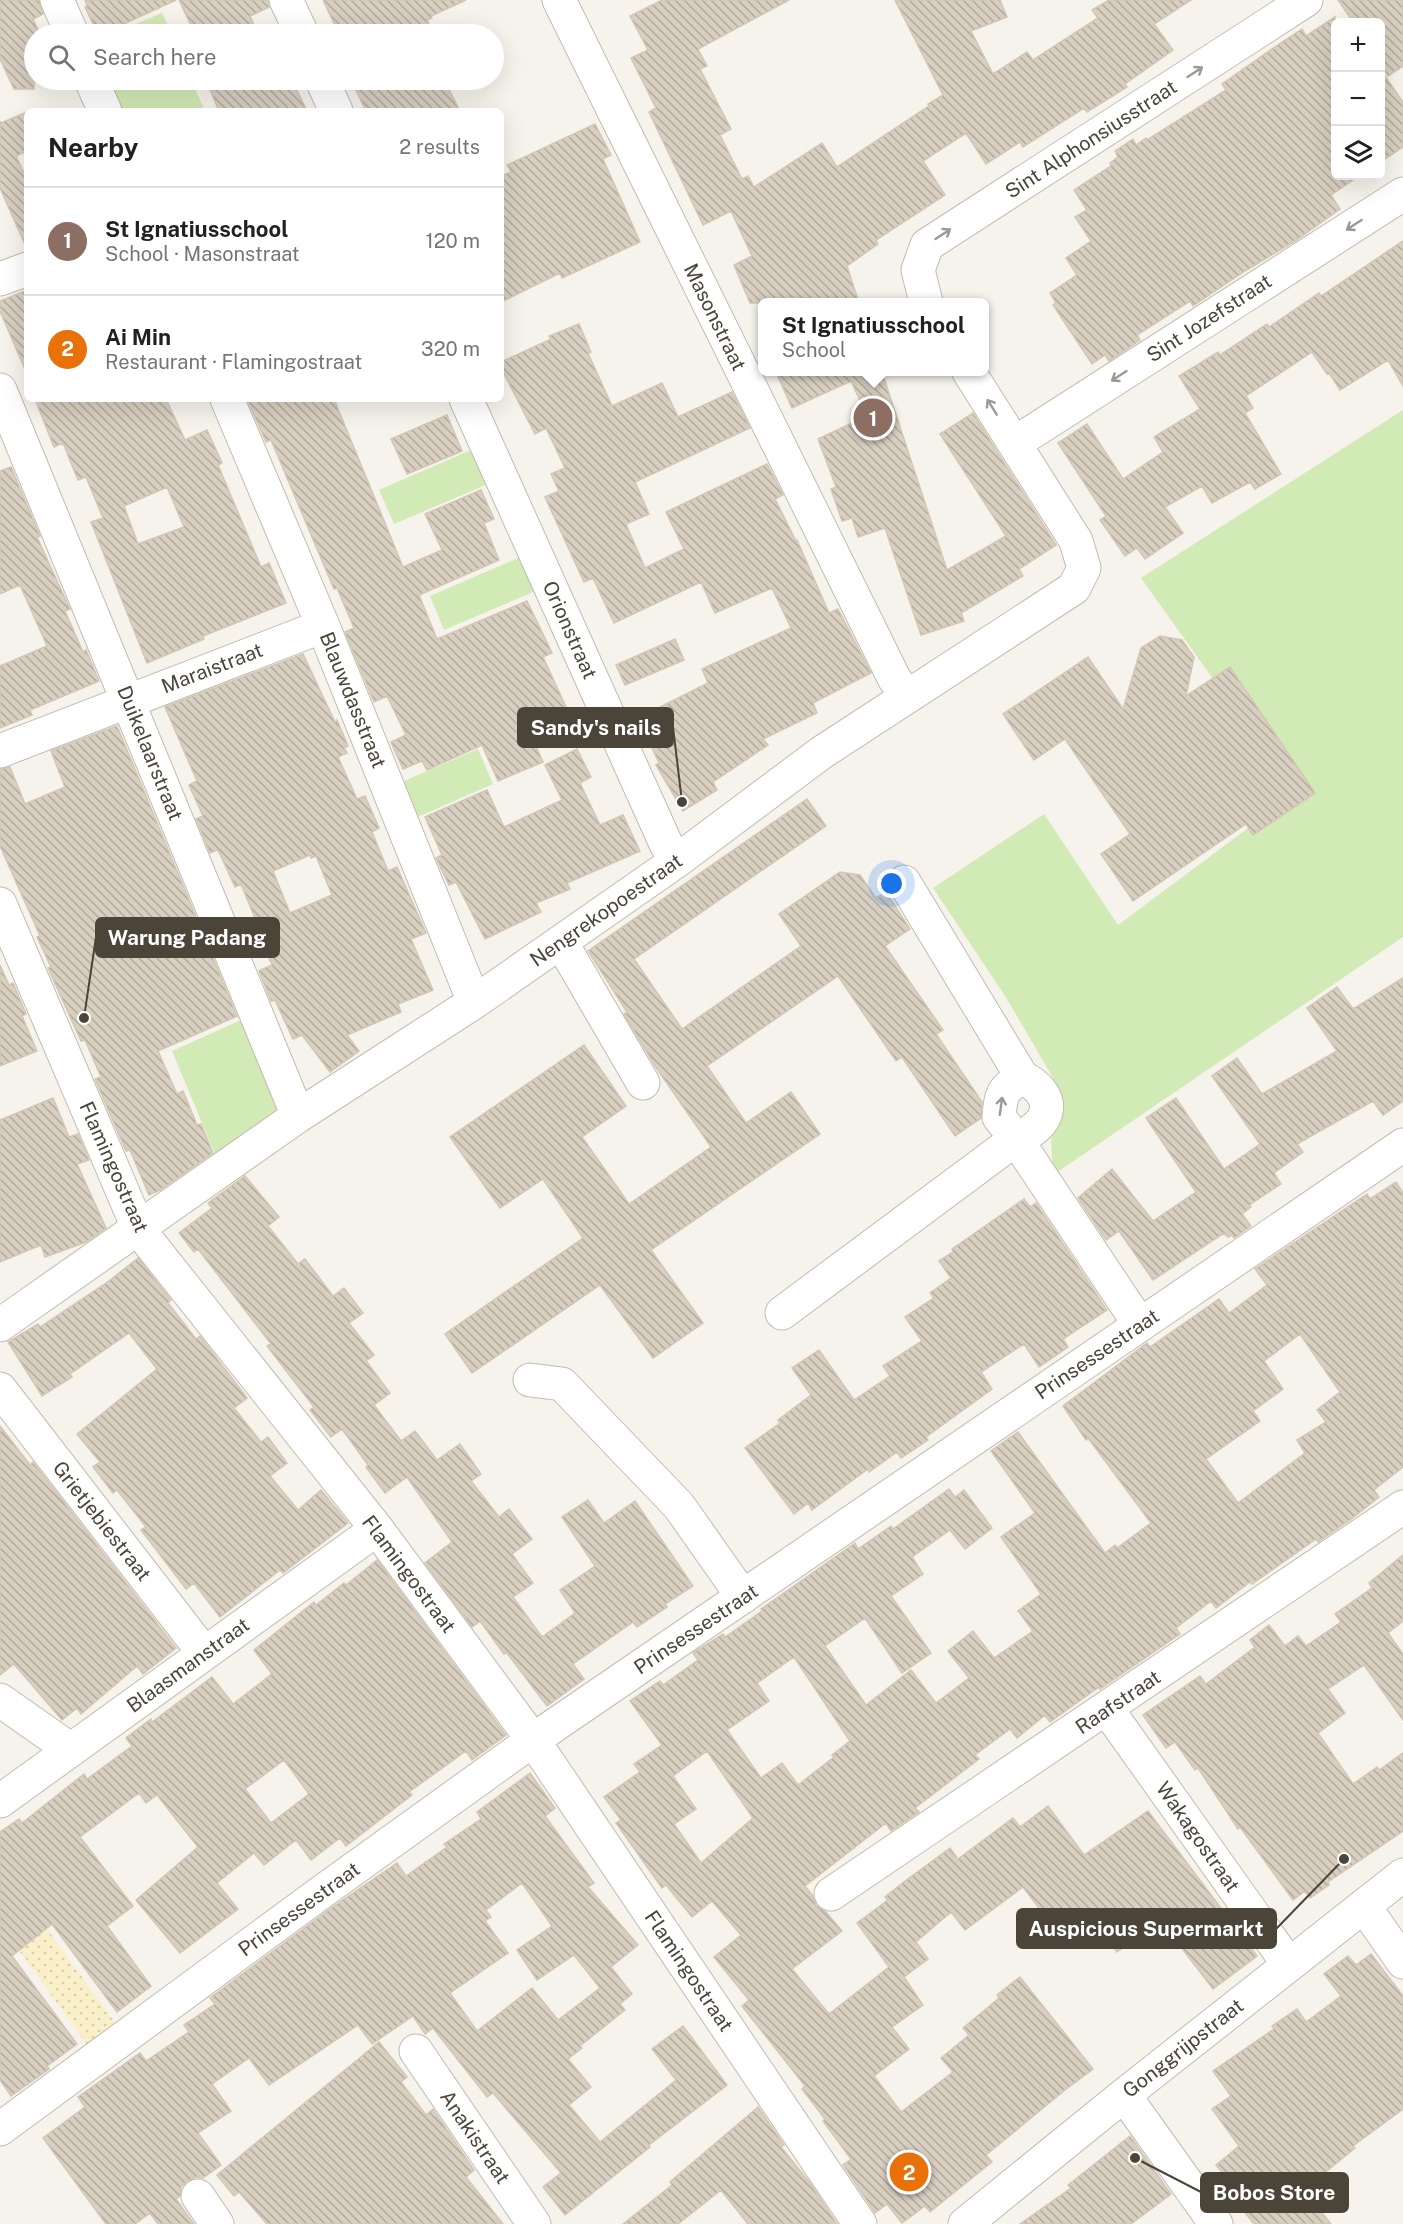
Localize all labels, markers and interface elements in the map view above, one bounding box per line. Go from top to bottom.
map controls [1331,18,1385,180]
button: + [1331,18,1385,72]
search box [24,24,504,90]
icon: search [45,41,78,74]
text: Search here [93,44,217,70]
one-way arrow [1186,65,1203,77]
button: − [1331,72,1385,126]
street label: Sint Alphonsiusstraat [1001,74,1181,204]
button: layers [1331,126,1385,180]
text: Nearby [48,132,138,163]
text: 2 results [399,135,480,159]
text: St Ignatiusschool [105,216,288,242]
one-way arrow [1346,219,1363,231]
one-way arrow [934,228,951,240]
text: 1 [63,229,72,253]
text: 120 m [426,229,480,253]
text: School · Masonstraat [105,242,300,266]
street label: Masonstraat [679,260,751,374]
street label: Sint Jozefstraat [1142,269,1276,367]
popup [758,298,989,376]
text: St Ignatiusschool [782,312,965,338]
text: Ai Min [105,324,171,350]
text: 2 [61,337,74,361]
text: 320 m [421,337,480,361]
text: School [782,338,846,362]
text: Restaurant · Flamingostraat [105,350,362,374]
one-way arrow [1111,370,1128,382]
pin: 1 [854,396,892,440]
one-way arrow [986,399,998,416]
street label: Orionstraat [538,577,602,683]
street label: Blauwdasstraat [315,628,391,772]
street label: Maraistraat [158,638,266,698]
street label: Duikelaarstraat [112,682,188,824]
callout: Sandy's nails [518,708,673,747]
text: Sandy's nails [531,715,661,740]
street label: Nengrekopoestraat [525,848,687,972]
your location [877,869,906,898]
callout: Warung Padang [96,918,279,957]
text: Warung Padang [108,925,266,950]
one-way arrow [995,1097,1006,1116]
street label: Flamingostraat [74,1098,154,1236]
street label: Prinsessestraat [1030,1304,1164,1404]
street label: Grietjebiestraat [48,1456,156,1586]
street label: Flamingostraat [357,1511,461,1637]
street label: Prinsessestraat [629,1579,763,1679]
street label: Blaasmanstraat [122,1612,254,1718]
street label: Raafstraat [1071,1665,1165,1739]
street label: Wakagostraat [1151,1777,1245,1897]
street label: Prinsessestraat [233,1857,365,1961]
street label: Flamingostraat [640,1906,738,2036]
callout: Auspicious Supermarkt [1017,1909,1276,1948]
text: Auspicious Supermarkt [1029,1916,1263,1941]
street label: Gonggrijpstraat [1118,1993,1248,2103]
street label: Anakistraat [435,2086,515,2188]
pin: 2 [890,2150,928,2194]
callout: Bobos Store [1201,2173,1348,2212]
text: Bobos Store [1213,2180,1335,2205]

